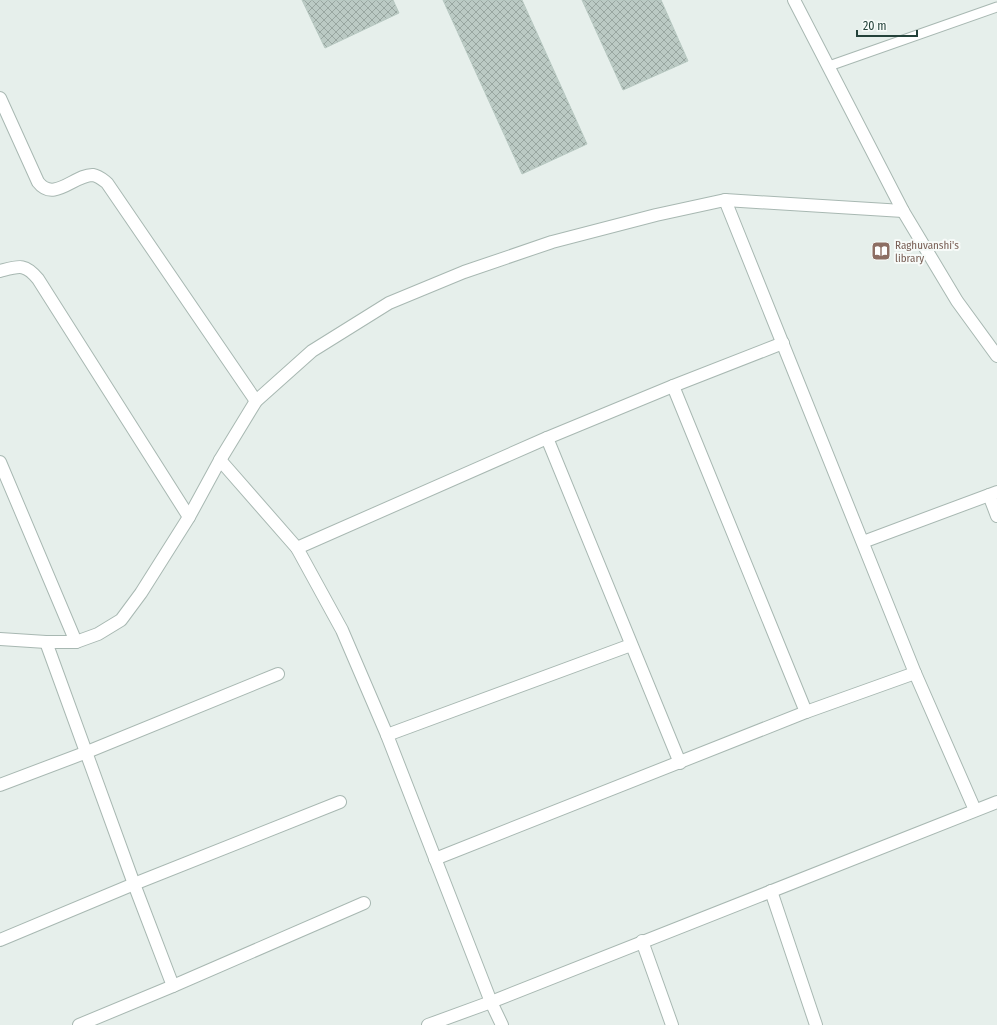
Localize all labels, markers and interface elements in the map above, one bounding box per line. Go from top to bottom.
scale bar [857,12,917,38]
text: 20 m [863,19,887,33]
place label: Raghuvanshi's library [895,239,959,265]
library icon: Raghuvanshi's library [870,240,892,262]

